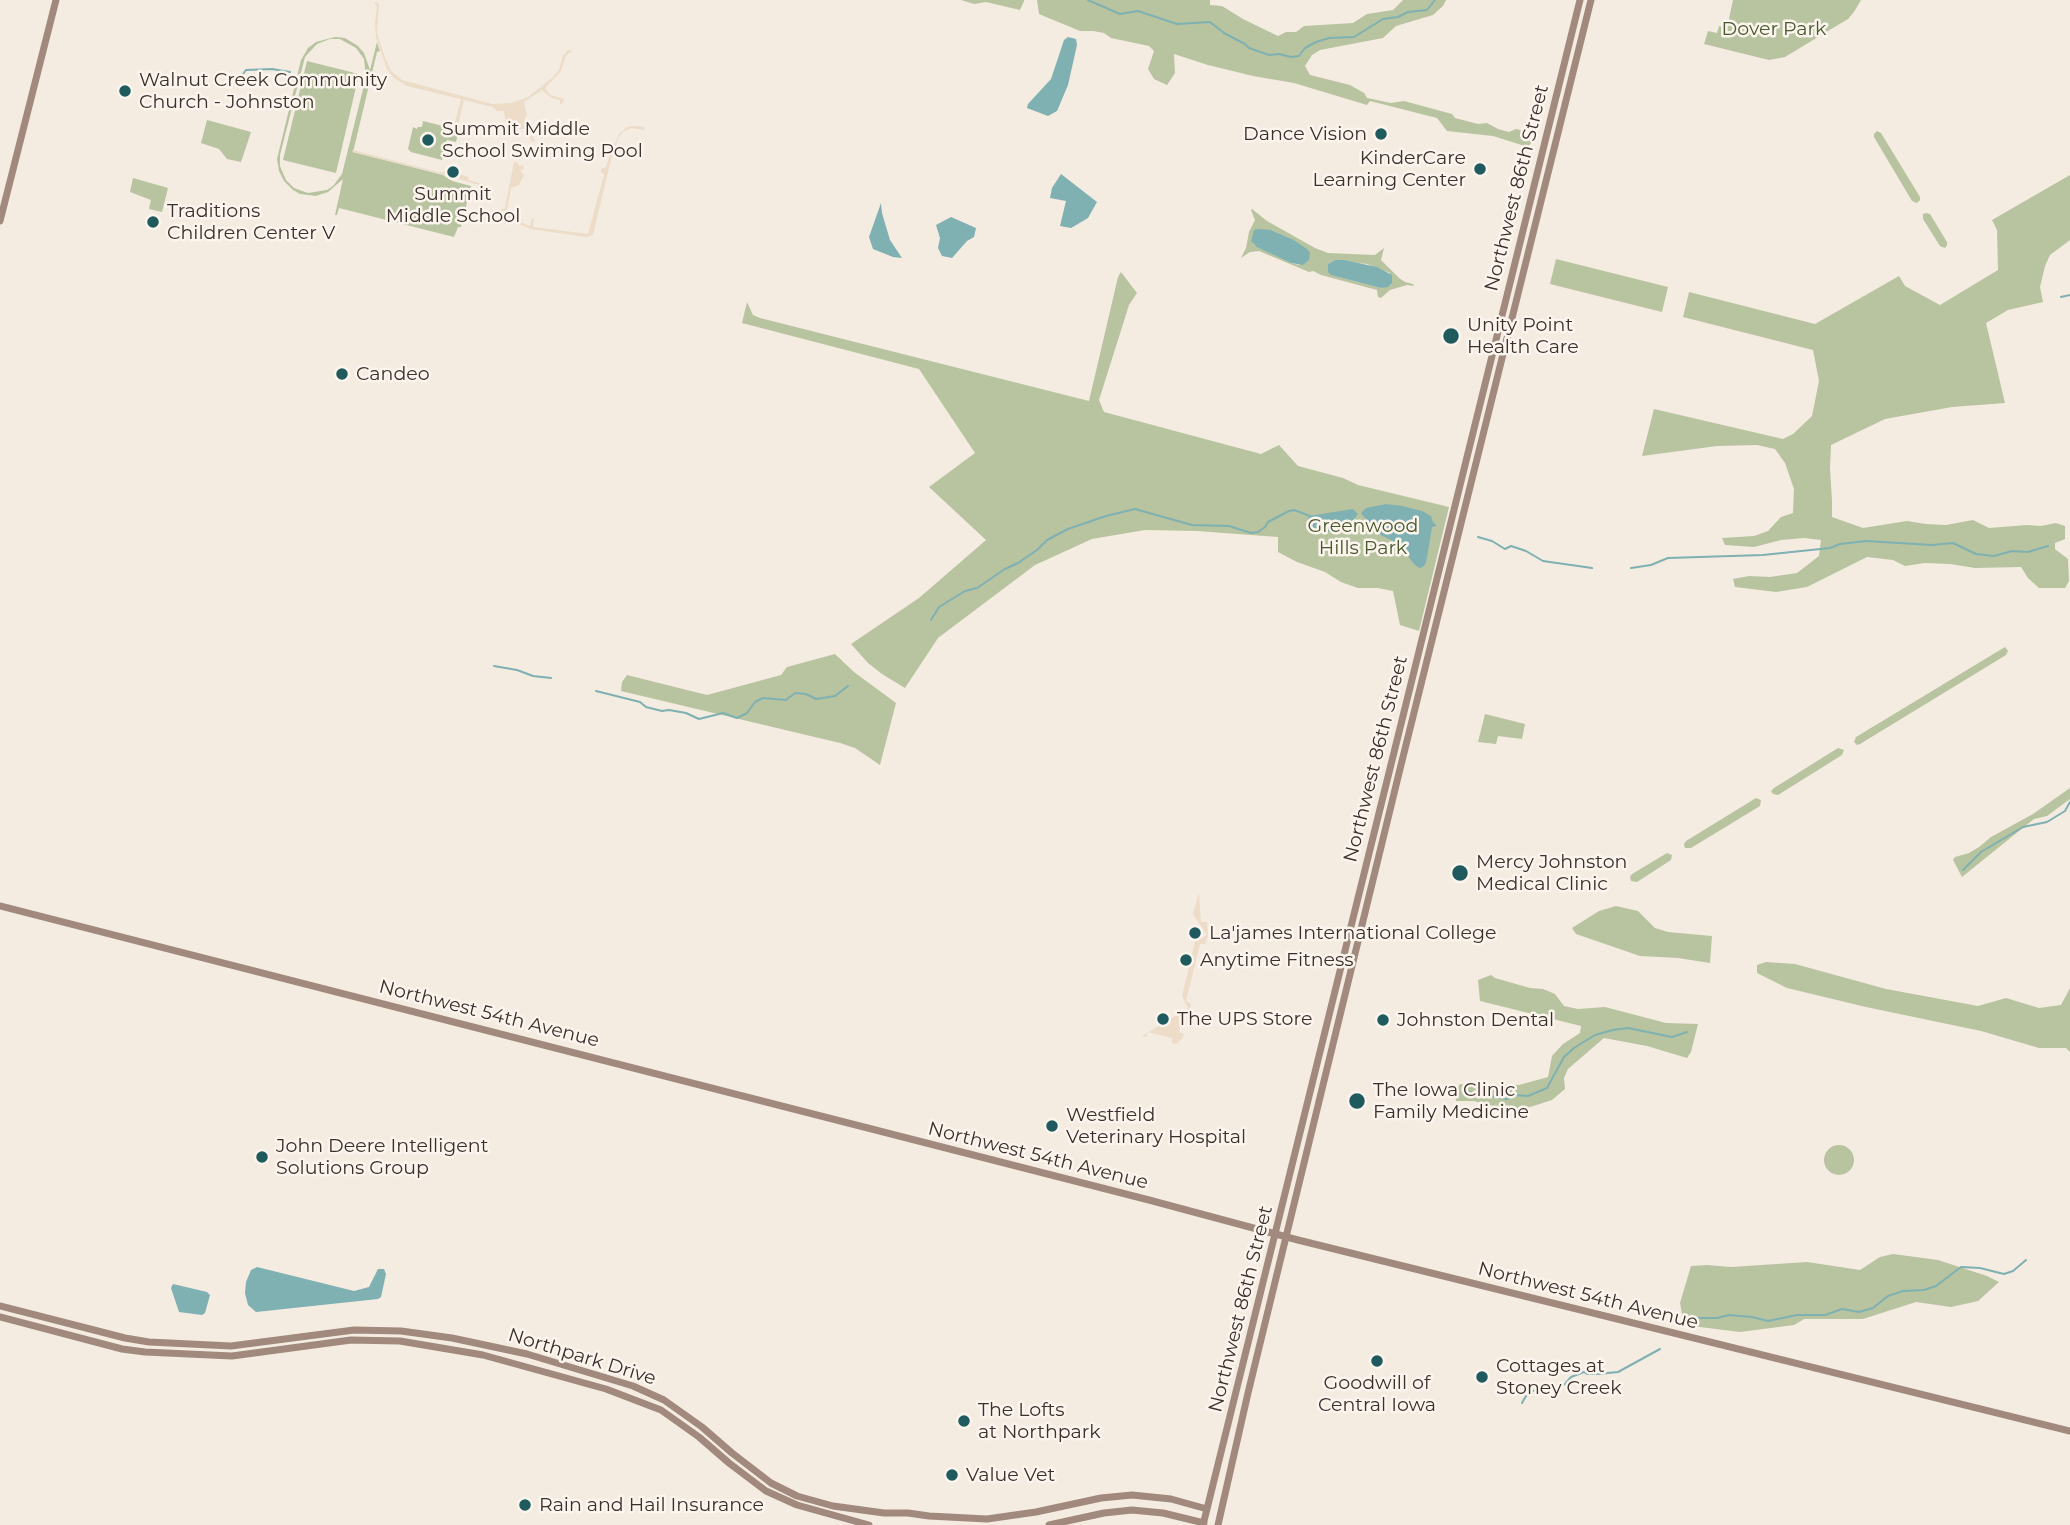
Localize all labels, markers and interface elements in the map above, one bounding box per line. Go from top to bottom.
park label: Dover Park [1722,18,1826,40]
place label: Walnut Creek Community Church - Johnston [139,69,387,113]
street label: Northwest 86th Street [1480,82,1554,294]
marker: Walnut Creek Community Church - Johnston [117,83,133,99]
place label: Summit Middle School Swiming Pool [442,118,643,162]
place label: Dance Vision [1243,123,1367,145]
marker: Dance Vision [1373,126,1389,142]
marker: Summit Middle School Swiming Pool [420,132,436,148]
place label: KinderCare Learning Center [1312,147,1466,191]
marker: KinderCare Learning Center [1472,161,1488,177]
marker: Summit Middle School [445,164,461,180]
place label: Summit Middle School [386,183,520,227]
place label: Traditions Children Center V [167,200,335,244]
marker: Traditions Children Center V [145,214,161,230]
place label: Unity Point Health Care [1467,314,1579,358]
marker: Unity Point Health Care [1441,326,1461,346]
place label: Candeo [356,363,430,385]
marker: Candeo [334,366,350,382]
park label: Greenwood Hills Park [1308,515,1418,559]
street label: Northwest 86th Street [1339,653,1413,865]
place label: Mercy Johnston Medical Clinic [1476,851,1627,895]
marker: Mercy Johnston Medical Clinic [1450,863,1470,883]
place label: La'james International College [1209,922,1497,944]
marker: La'james International College [1187,925,1203,941]
place label: Anytime Fitness [1200,949,1354,971]
marker: Anytime Fitness [1178,952,1194,968]
street label: Northwest 54th Avenue [377,976,601,1052]
place label: The UPS Store [1177,1008,1312,1030]
place label: Johnston Dental [1397,1009,1554,1031]
marker: The UPS Store [1155,1011,1171,1027]
marker: Johnston Dental [1375,1012,1391,1028]
place label: The Iowa Clinic Family Medicine [1373,1079,1529,1123]
marker: The Iowa Clinic Family Medicine [1347,1091,1367,1111]
place label: Westfield Veterinary Hospital [1066,1104,1246,1148]
street label: Northwest 54th Avenue [926,1118,1150,1194]
marker: Westfield Veterinary Hospital [1044,1118,1060,1134]
place label: John Deere Intelligent Solutions Group [276,1135,488,1179]
marker: John Deere Intelligent Solutions Group [254,1149,270,1165]
street label: Northwest 86th Street [1204,1203,1278,1415]
street label: Northwest 54th Avenue [1476,1258,1700,1334]
street label: Northpark Drive [505,1324,659,1390]
marker: Goodwill of Central Iowa [1369,1353,1385,1369]
place label: Cottages at Stoney Creek [1496,1355,1622,1399]
marker: Cottages at Stoney Creek [1474,1369,1490,1385]
place label: Goodwill of Central Iowa [1318,1372,1436,1416]
place label: The Lofts at Northpark [978,1399,1101,1443]
marker: The Lofts at Northpark [956,1413,972,1429]
place label: Value Vet [966,1464,1055,1486]
marker: Value Vet [944,1467,960,1483]
place label: Rain and Hail Insurance [539,1494,764,1516]
marker: Rain and Hail Insurance [517,1497,533,1513]

